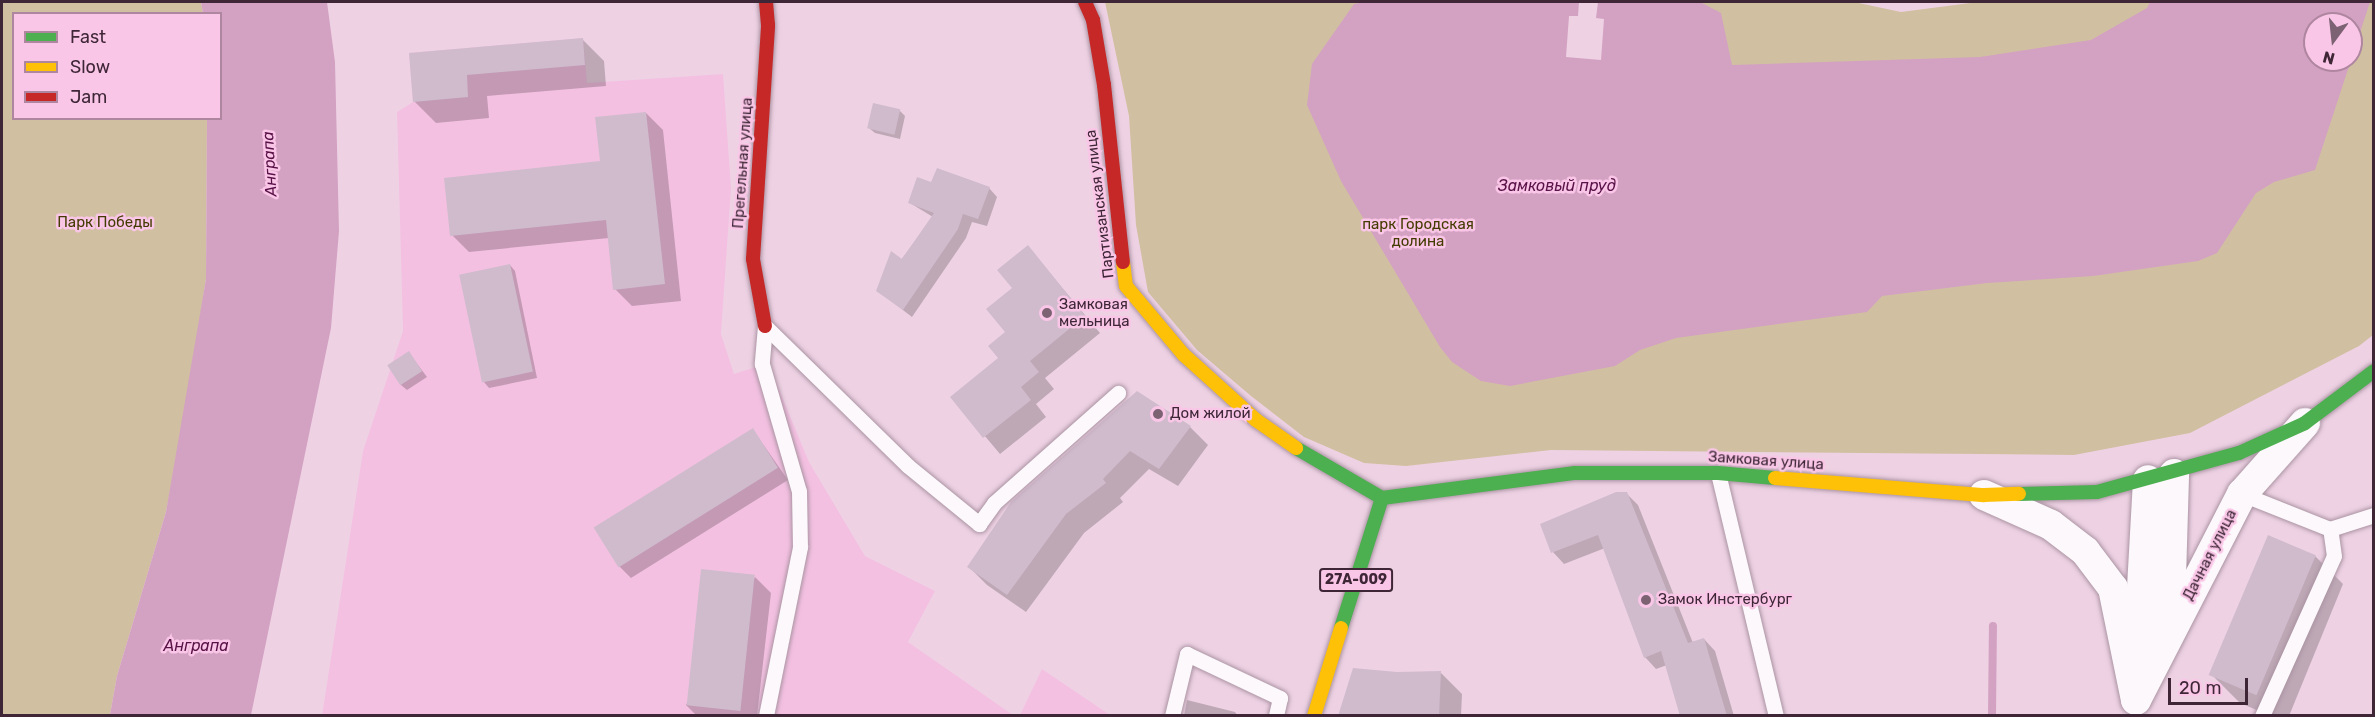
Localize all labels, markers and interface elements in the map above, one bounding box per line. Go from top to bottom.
legend [12,12,222,120]
north arrow [2303,12,2363,72]
text: Fast [70,26,106,48]
text: N [2321,47,2337,69]
text: Slow [70,56,110,78]
text: Jam [70,86,107,108]
street label: Прегельная улица [729,97,757,229]
street label: Партизанская улица [1082,129,1118,279]
water label: Анграпа [259,131,281,197]
water label: Замковый пруд [1498,176,1616,196]
park label: Парк Победы [57,214,153,232]
park label: парк Городская долина [1362,215,1474,250]
place label: Замковая мельница [1059,295,1130,330]
marker: Замковая мельница [1040,306,1054,320]
place label: Дом жилой [1170,405,1251,423]
marker: Дом жилой [1151,407,1165,421]
street label: Замковая улица [1708,448,1824,474]
street label: Дачная улица [2179,507,2241,603]
road number: 27А-009 [1318,569,1394,591]
place label: Замок Инстербург [1658,591,1792,609]
marker: Замок Инстербург [1639,593,1653,607]
water label: Анграпа [163,636,229,656]
scale bar [2171,666,2250,704]
text: 20 m [2179,677,2221,699]

